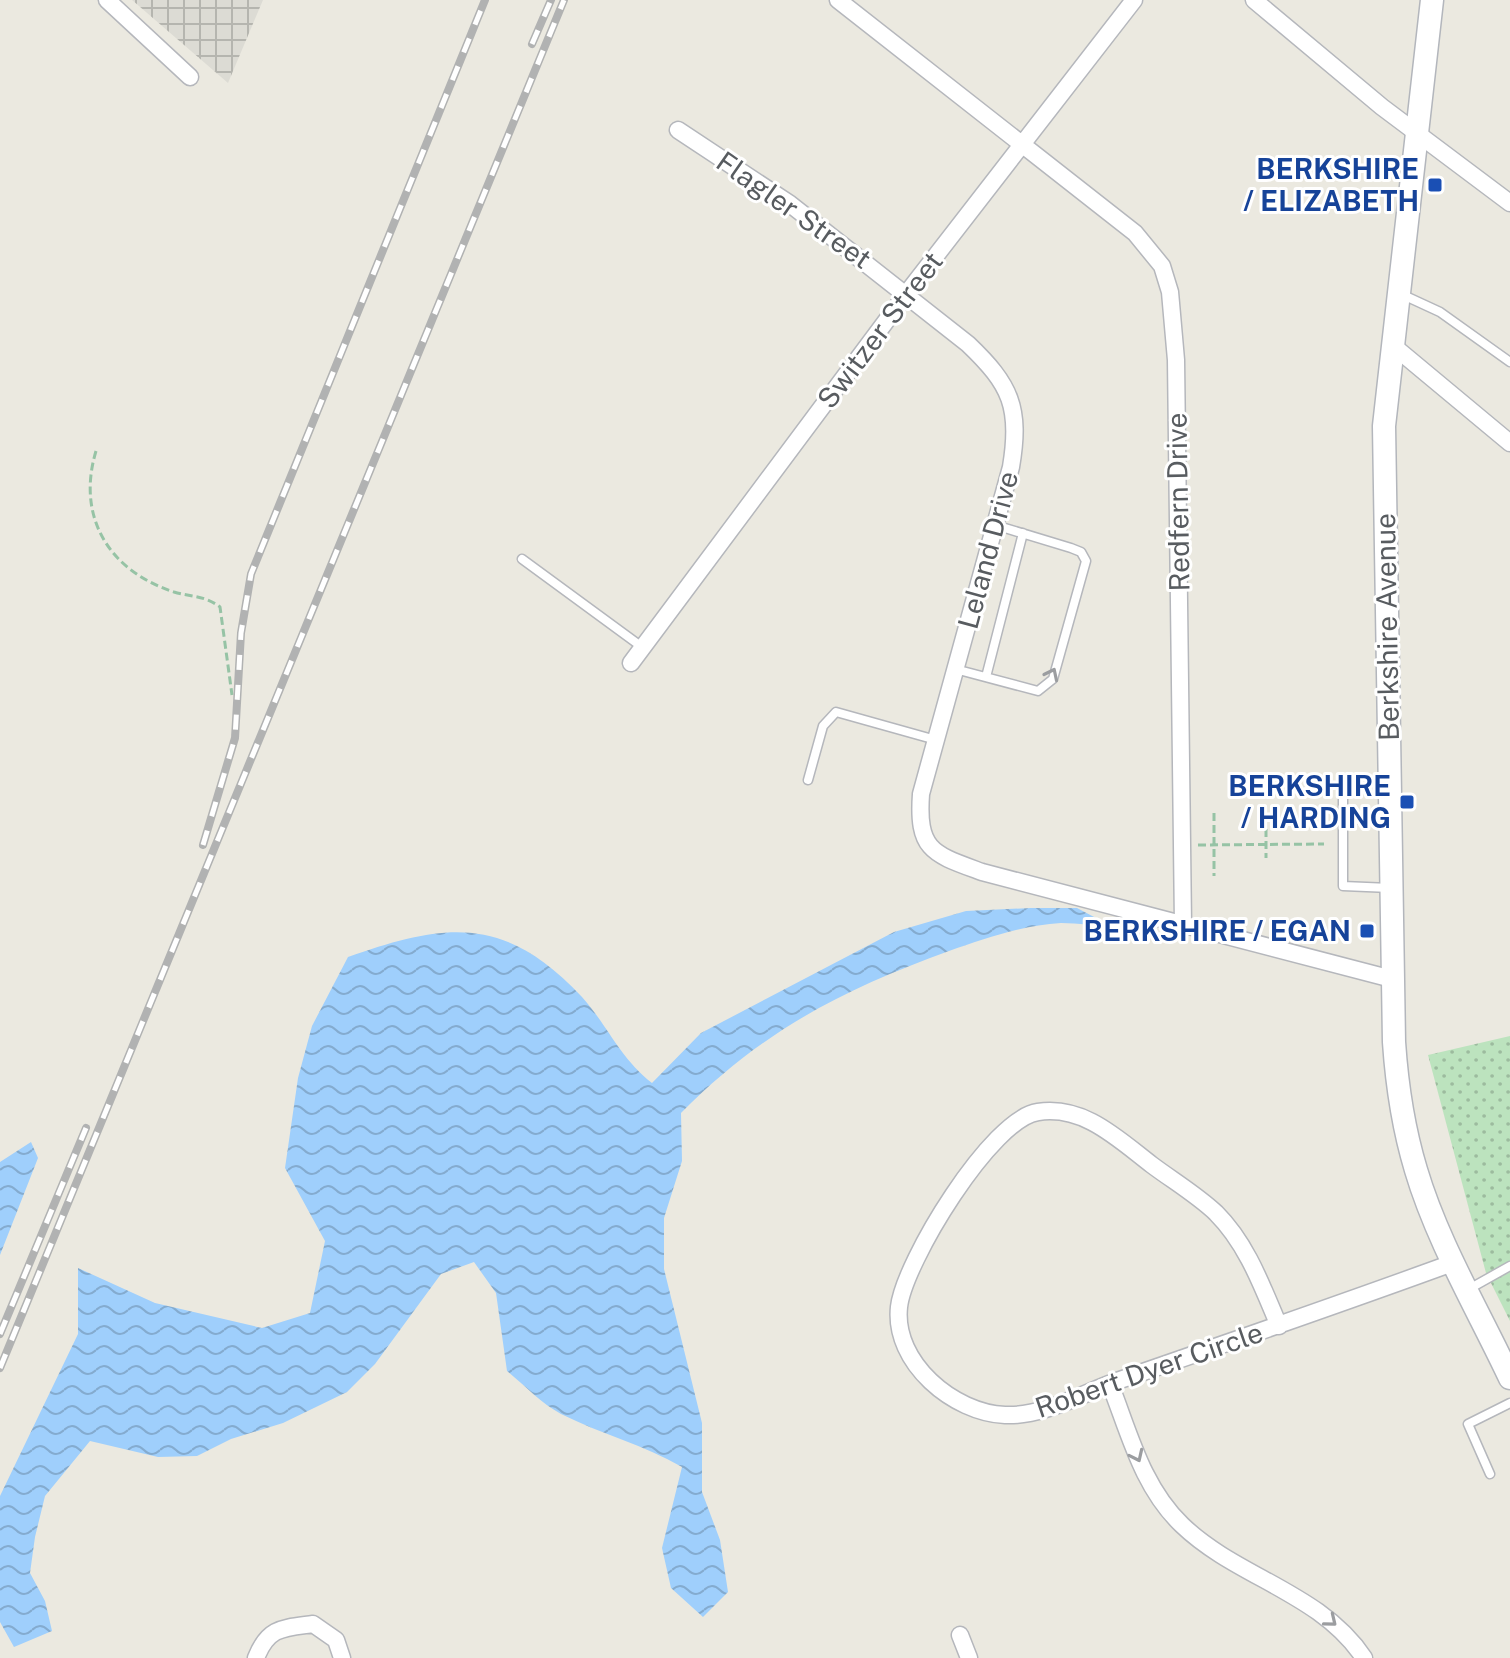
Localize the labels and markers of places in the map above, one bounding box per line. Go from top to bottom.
place label: BERKSHIRE / ELIZABETH [1243,152,1419,217]
marker: BERKSHIRE / ELIZABETH [1426,176,1444,194]
place label: BERKSHIRE / HARDING [1228,769,1391,834]
marker: BERKSHIRE / HARDING [1398,793,1416,811]
place label: BERKSHIRE / EGAN [1084,914,1351,947]
marker: BERKSHIRE / EGAN [1358,922,1376,940]

